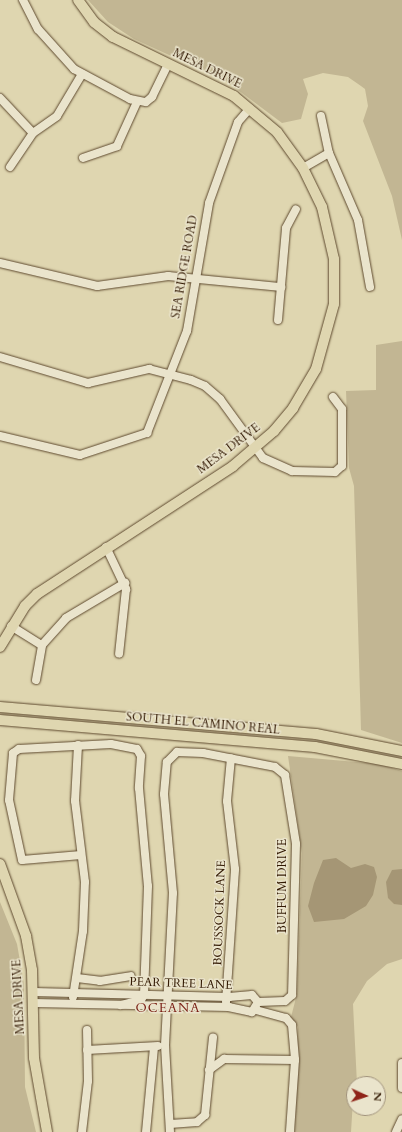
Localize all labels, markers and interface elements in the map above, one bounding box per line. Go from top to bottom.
street label: MESA DRIVE [170,46,244,92]
street label: SEA RIDGE ROAD [169,214,201,320]
street label: MESA DRIVE [195,421,263,477]
street label: SOUTH EL CAMINO REAL [125,710,281,738]
street label: BUFFUM DRIVE [276,839,290,933]
street label: BOUSSOCK LANE [211,860,229,966]
street label: MESA DRIVE [10,959,28,1035]
street label: PEAR TREE LANE [129,975,233,993]
district label: OCEANA [136,1000,200,1016]
north arrow [346,1076,386,1116]
text: N [370,1091,385,1102]

